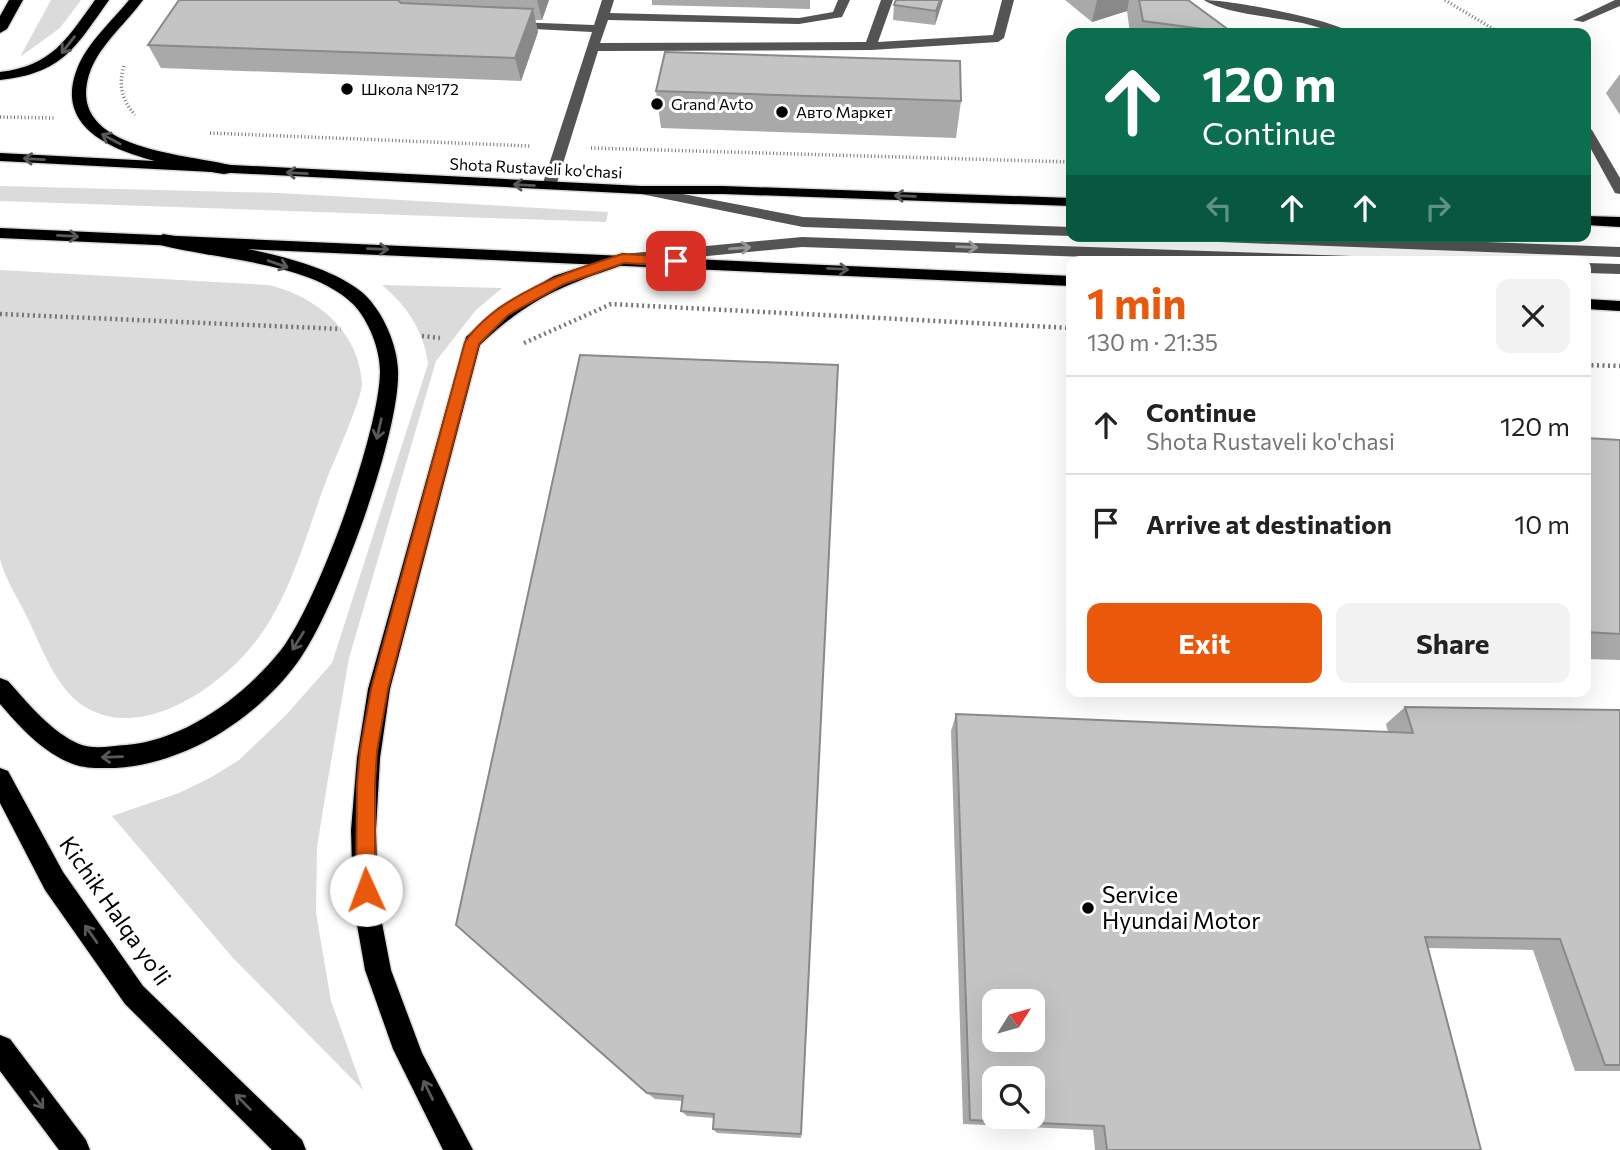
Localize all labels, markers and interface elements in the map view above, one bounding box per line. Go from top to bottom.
one-way arrow [60,35,75,54]
text: 120 m [1202,52,1336,112]
icon: ahead [1087,56,1178,147]
place label: Школа №172 [361,79,459,98]
marker: Школа №172 [339,81,355,97]
place label: Grand Avto [671,94,753,113]
marker: Grand Avto [649,96,665,112]
place label: Авто Маркет [796,102,893,121]
marker: Авто Маркет [774,104,790,120]
text: Continue [1202,112,1336,152]
one-way arrow [101,132,122,146]
one-way arrow [23,152,45,165]
street label: Shota Rustaveli ko'chasi [449,153,623,182]
one-way arrow [286,166,309,179]
one-way arrow [513,178,536,191]
icon: left [1200,189,1238,227]
icon: ahead [1273,189,1311,227]
icon: ahead [1346,189,1384,227]
icon: right [1419,189,1457,227]
one-way arrow [894,190,917,203]
one-way arrow [56,230,79,243]
pin [646,231,706,291]
one-way arrow [728,241,751,254]
one-way arrow [955,241,978,254]
one-way arrow [367,242,390,255]
icon: arrive [657,242,695,280]
one-way arrow [267,258,289,271]
one-way arrow [826,263,849,276]
text: 1 min [1087,276,1187,328]
button: close [1496,279,1570,353]
text: 130 m · 21:35 [1087,328,1218,356]
text: Continue [1146,396,1256,427]
icon: ahead [1087,406,1125,444]
text: 120 m [1500,410,1570,441]
one-way arrow [372,417,385,440]
text: Shota Rustaveli ko'chasi [1146,427,1395,455]
icon: arrive [1087,504,1125,542]
text: Arrive at destination [1146,508,1392,539]
text: 10 m [1514,508,1570,539]
button: Exit [1087,603,1322,683]
button: Share [1336,603,1570,683]
one-way arrow [290,631,304,651]
one-way arrow [100,750,123,763]
street label: Kichik Halqa yo'li [54,831,178,990]
position arrow [329,853,403,927]
place label: Service Hyundai Motor [1102,880,1261,934]
marker: Service Hyundai Motor [1080,900,1096,916]
one-way arrow [84,925,98,944]
north arrow [982,989,1045,1052]
map controls [982,989,1045,1129]
button: search [982,1066,1045,1129]
one-way arrow [420,1079,433,1100]
one-way arrow [29,1091,44,1109]
one-way arrow [235,1094,252,1111]

